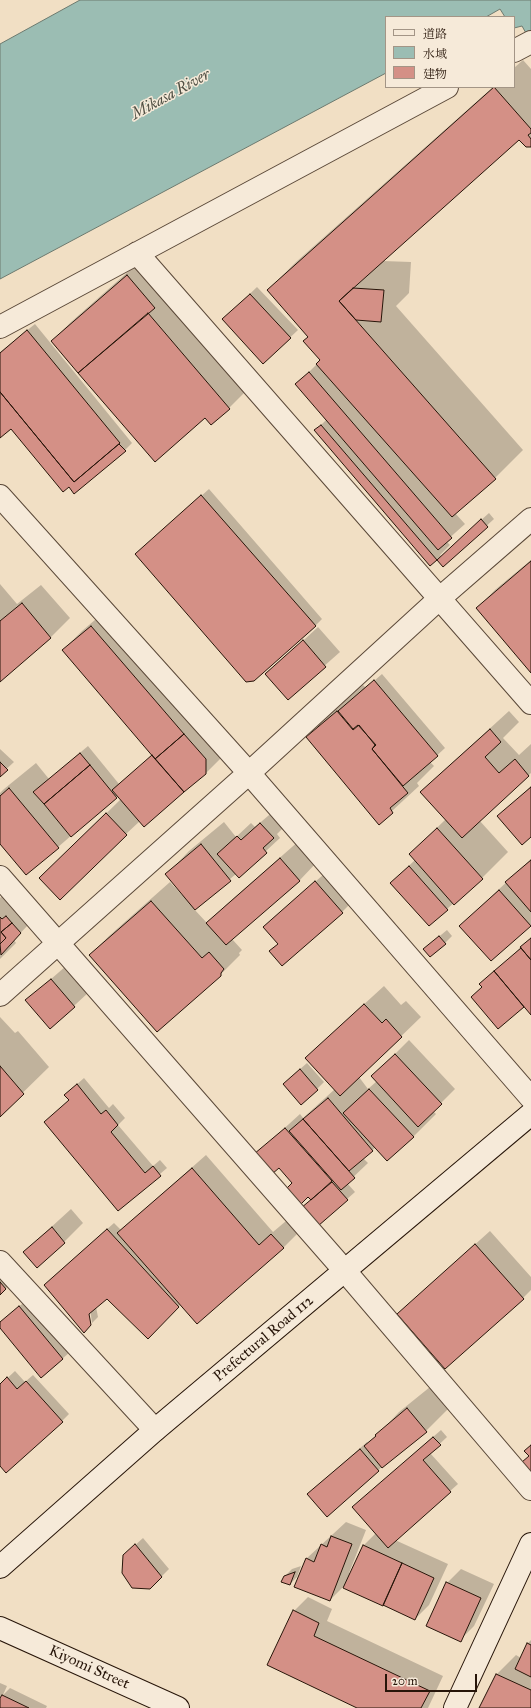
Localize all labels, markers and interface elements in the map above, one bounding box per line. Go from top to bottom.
legend [385,16,515,88]
text: 道路 [423,27,447,41]
text: 水域 [423,47,447,61]
water label: Mikasa River [128,65,214,125]
text: 建物 [423,67,447,81]
street label: Prefectural Road 112 [210,1292,318,1386]
street label: Kiyomi Street [46,1642,132,1694]
scale bar [387,1666,479,1692]
text: 20 m [392,1674,418,1688]

